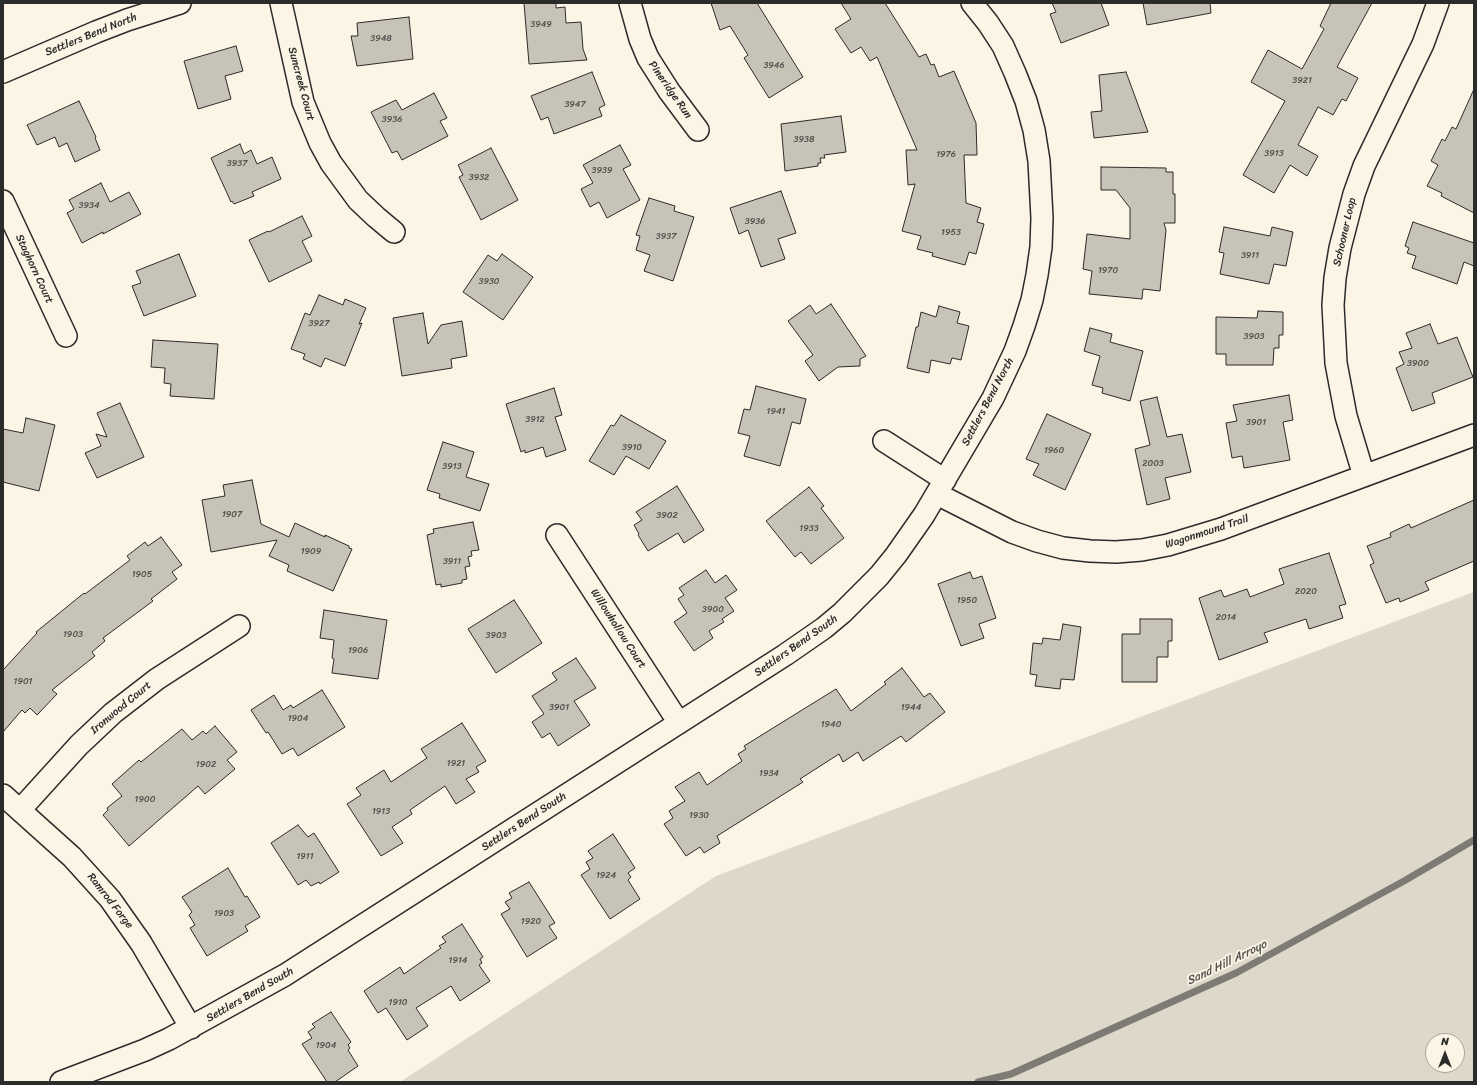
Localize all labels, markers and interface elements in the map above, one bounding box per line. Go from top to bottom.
street label: Settlers Bend North [43,11,139,59]
house number: 3949 [530,20,552,30]
house number: 3948 [370,34,392,44]
street label: Suncreek Court [285,46,317,122]
street label: Pineridge Run [645,59,695,121]
house number: 3946 [763,61,785,71]
house number: 3921 [1292,76,1312,86]
house number: 3947 [564,100,586,110]
house number: 3936 [382,115,402,125]
house number: 3938 [794,135,814,145]
house number: 3913 [1264,149,1284,159]
house number: 1976 [936,150,956,160]
house number: 3937 [227,159,247,169]
house number: 3939 [592,166,612,176]
house number: 3932 [469,173,489,183]
street label: Schooner Loop [1331,196,1359,268]
house number: 3934 [78,201,100,211]
house number: 3936 [745,217,765,227]
house number: 1953 [941,228,961,238]
street label: Staghorn Court [12,232,56,306]
house number: 3937 [656,232,676,242]
house number: 3911 [1241,251,1259,261]
house number: 1970 [1098,266,1118,276]
house number: 3930 [478,277,500,287]
house number: 3927 [309,319,329,329]
house number: 3903 [1243,332,1265,342]
street label: Settlers Bend North [959,356,1017,448]
house number: 3900 [1407,359,1429,369]
house number: 1941 [767,407,785,417]
house number: 3912 [525,415,545,425]
house number: 3901 [1246,418,1266,428]
house number: 3910 [622,443,642,453]
house number: 1960 [1044,446,1064,456]
house number: 2003 [1142,459,1164,469]
house number: 3913 [442,462,462,472]
house number: 1907 [222,510,242,520]
house number: 3902 [656,511,678,521]
street label: Wagonmound Trail [1164,512,1250,552]
house number: 1933 [799,524,819,534]
house number: 1909 [301,547,321,557]
house number: 3911 [443,557,461,567]
house number: 1905 [132,570,152,580]
street label: Willowhollow Court [587,587,649,671]
house number: 2020 [1295,587,1317,597]
house number: 1950 [957,596,977,606]
house number: 3900 [702,605,724,615]
street label: Settlers Bend South [752,612,840,680]
house number: 2014 [1216,613,1236,623]
house number: 1903 [63,630,83,640]
house number: 3903 [485,631,507,641]
house number: 1906 [348,646,368,656]
house number: 1901 [14,677,32,687]
street label: Ironwood Court [88,679,154,737]
house number: 3901 [549,703,569,713]
house number: 1944 [901,703,921,713]
house number: 1904 [288,714,308,724]
house number: 1940 [821,720,841,730]
house number: 1921 [447,759,465,769]
house number: 1902 [196,760,216,770]
house number: 1934 [759,769,779,779]
street label: Settlers Bend South [479,790,569,854]
house number: 1900 [135,795,155,805]
house number: 1913 [372,807,390,817]
house number: 1930 [689,811,709,821]
house number: 1911 [296,852,314,862]
street label: Ramrod Forge [84,871,136,931]
house number: 1924 [596,871,616,881]
house number: 1903 [214,909,234,919]
house number: 1920 [521,917,541,927]
water label: Sand Hill Arroyo [1185,937,1269,989]
house number: 1914 [449,956,467,966]
street label: Settlers Bend South [204,965,296,1025]
house number: 1910 [389,998,407,1008]
text: N [1441,1032,1449,1051]
north arrow [1425,1033,1465,1073]
house number: 1904 [316,1041,336,1051]

